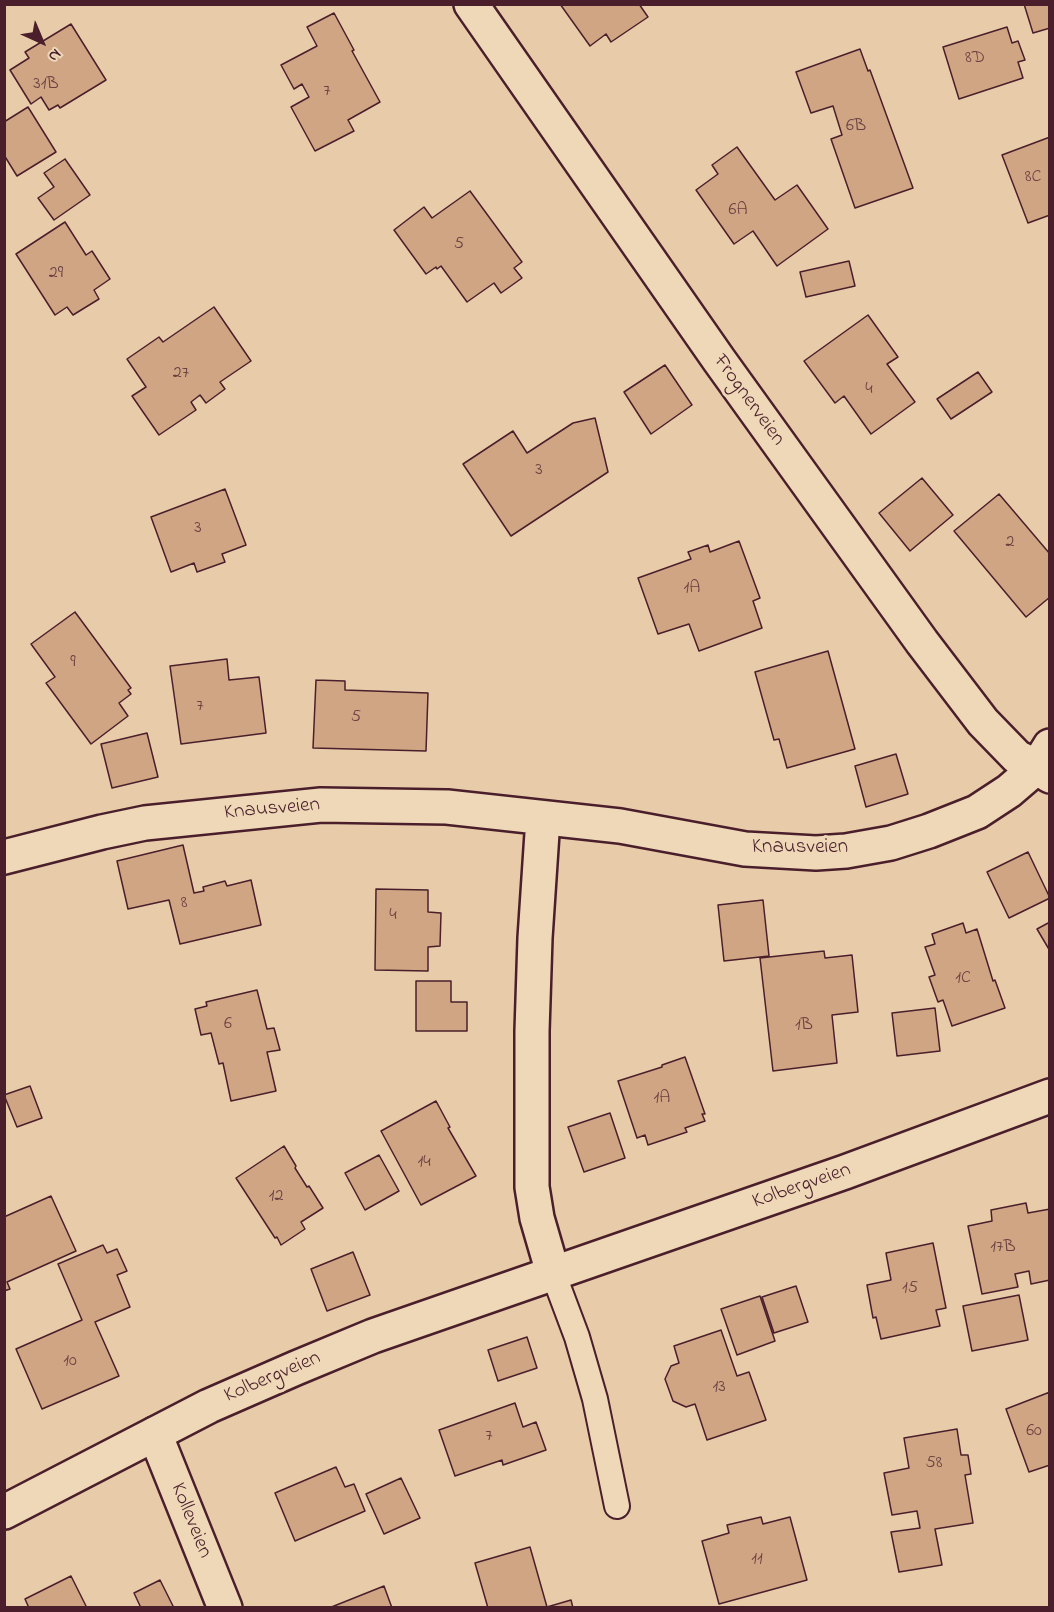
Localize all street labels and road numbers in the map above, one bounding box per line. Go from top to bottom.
street label: Frognerveien [706,350,790,452]
street label: Knausveien [223,793,321,827]
street label: Knausveien [752,836,848,862]
street label: Kolbergveien [750,1158,854,1216]
street label: Kolbergveien [221,1346,325,1410]
street label: Kolleveien [164,1480,216,1562]

